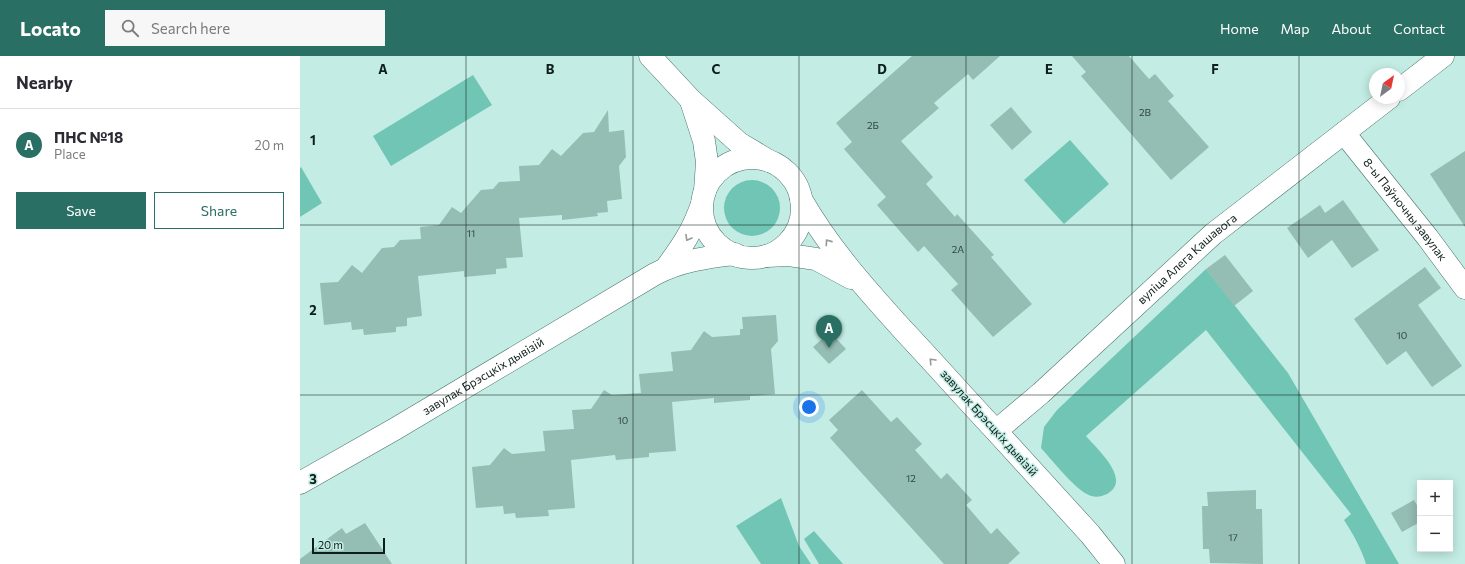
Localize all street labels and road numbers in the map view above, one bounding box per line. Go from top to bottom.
street label: 8-ы Паўночны завулак [1361,155,1451,264]
street label: вуліца Алега Кашавога [1134,210,1239,306]
street label: завулак Брэсцкіх дывізій [420,334,546,417]
street label: завулак Брэсцкіх дывізій [938,366,1041,479]

